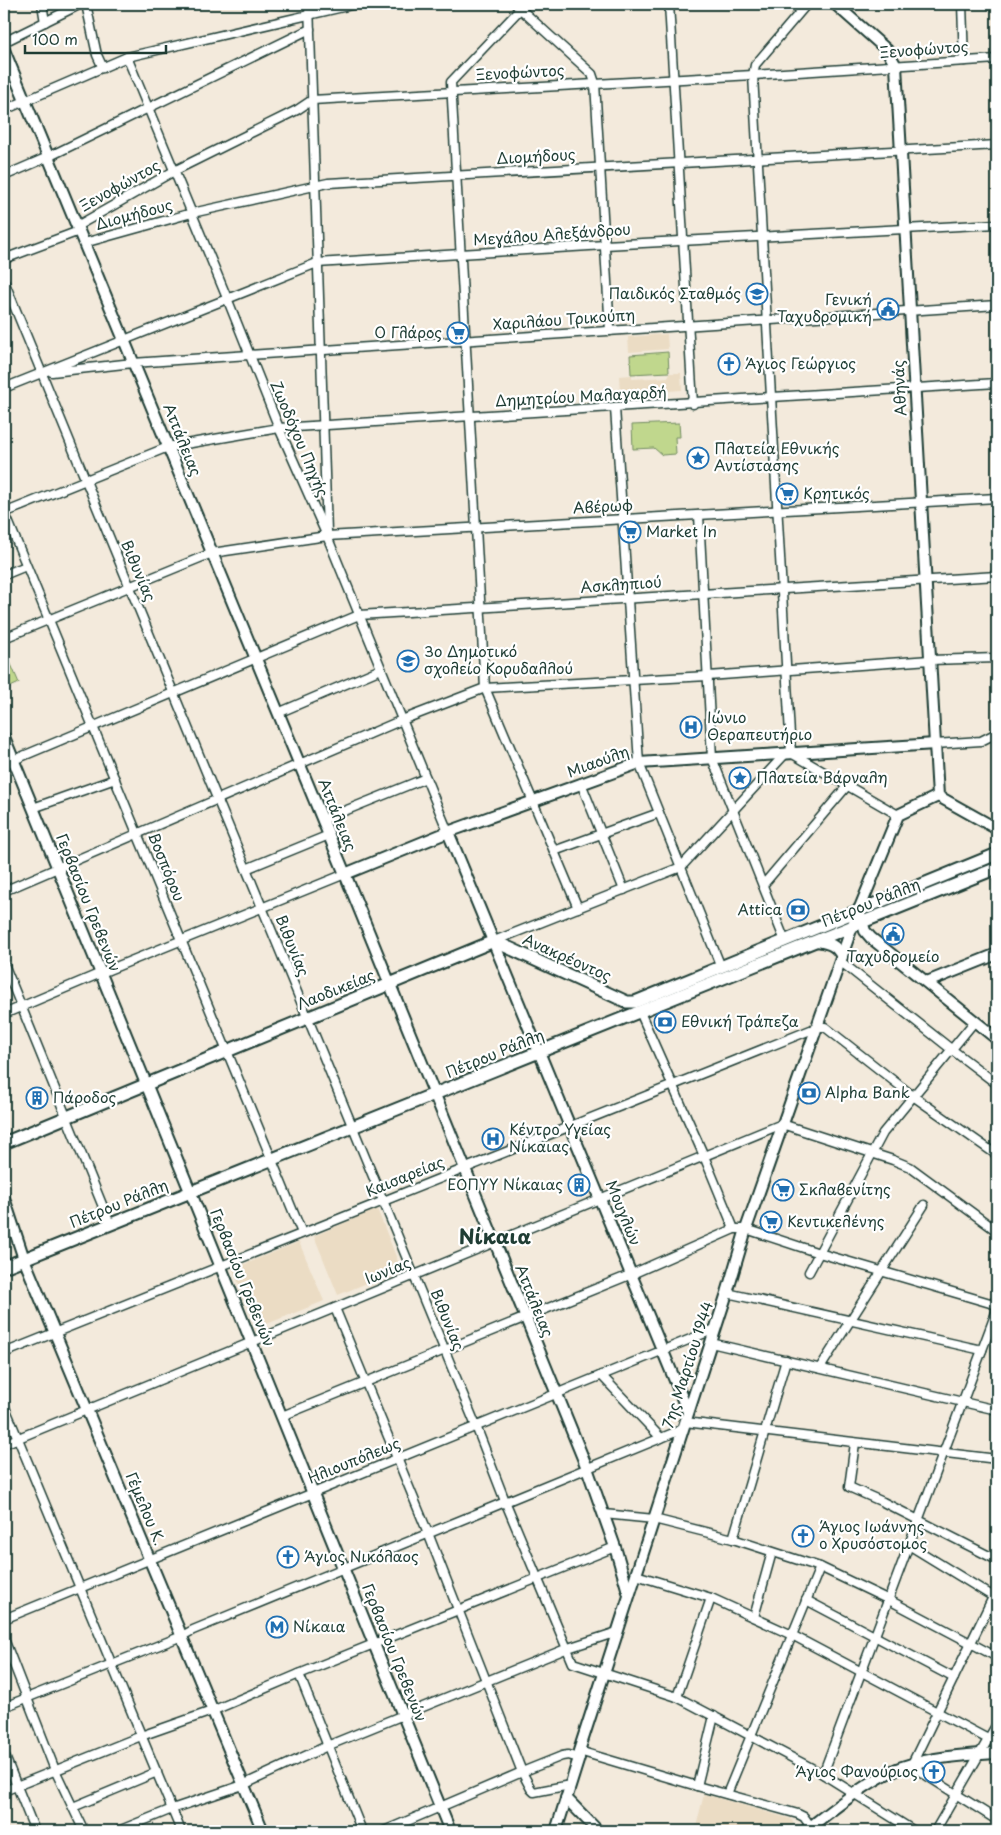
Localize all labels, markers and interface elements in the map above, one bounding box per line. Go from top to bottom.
scale bar [25,22,166,54]
text: 100 m [32,27,78,50]
street label: Ξενοφώντος [879,34,969,63]
street label: Ξενοφώντος [475,58,565,85]
street label: Διομήδους [496,142,576,169]
street label: Ξενοφώντος [75,153,164,216]
street label: Διομήδους [93,192,175,235]
street label: Μεγάλου Αλεξάνδρου [472,217,631,250]
place label: Παιδικός Σταθμός [609,281,741,304]
school or university icon: Παιδικός Σταθμός [745,282,769,306]
place label: Γενική Ταχυδρομική [777,287,872,327]
public building icon: Γενική Ταχυδρομική [876,297,900,321]
street label: Χαριλάου Τρικούπη [492,302,636,335]
place label: Ο Γλάρος [374,320,442,343]
supermarket icon: Ο Γλάρος [446,321,470,345]
place label: Άγιος Γεώργιος [745,351,856,374]
church icon: Άγιος Γεώργιος [717,352,741,376]
street label: Αθηνάς [886,359,911,417]
street label: Ζωοδόχου Πηγής [265,377,335,500]
street label: Δημητρίου Μαλαγαρδή [495,380,667,411]
street label: Αττάλειας [158,399,209,480]
place label: Πλατεία Εθνικής Αντίστασης [714,436,840,476]
place icon: Πλατεία Εθνικής Αντίστασης [686,446,710,470]
place label: Κρητικός [803,481,870,504]
supermarket icon: Κρητικός [775,482,799,506]
street label: Αβέρωφ [572,492,634,519]
place label: Market In [646,519,717,542]
supermarket icon: Market In [618,520,642,544]
street label: Βιθυνίας [116,536,163,605]
street label: Ασκληπιού [579,569,662,598]
place label: 3ο Δημοτικό σχολείο Κορυδαλλού [424,639,573,679]
school or university icon: 3ο Δημοτικό σχολείο Κορυδαλλού [396,649,420,673]
place label: Ιώνιο Θεραπευτήριο [707,705,812,745]
hospital icon: Ιώνιο Θεραπευτήριο [679,715,703,739]
street label: Μιαούλη [563,739,632,782]
place label: Πλατεία Βάρναλη [756,765,888,788]
place icon: Πλατεία Βάρναλη [728,766,752,790]
street label: Αττάλειας [313,774,364,855]
street label: Βοσπόρου [143,828,192,904]
street label: Γερβασίου Γρεβενών [51,830,128,975]
street label: Πέτρου Ράλλη [818,871,923,932]
place label: Attica [737,897,783,920]
bank icon: Attica [786,898,810,922]
street label: Βιθυνίας [271,911,316,980]
public building icon: Ταχυδρομείο [881,922,905,946]
street label: Ανακρέοντος [520,927,616,987]
place label: Ταχυδρομείο [847,944,939,967]
street label: Λαοδικείας [293,962,378,1015]
place label: Εθνική Τράπεζα [681,1009,799,1032]
bank icon: Εθνική Τράπεζα [653,1010,677,1034]
street label: Πέτρου Ράλλη [442,1022,547,1083]
place label: Alpha Bank [825,1080,910,1103]
bank icon: Alpha Bank [797,1081,821,1105]
place label: Πάροδος [53,1085,116,1108]
building icon: Πάροδος [25,1086,49,1110]
place label: Κέντρο Υγείας Νίκαιας [509,1117,611,1157]
hospital icon: Κέντρο Υγείας Νίκαιας [481,1127,505,1151]
street label: Καισαρείας [362,1149,447,1202]
street label: Πέτρου Ράλλη [66,1172,171,1233]
place label: ΕΟΠΥΥ Νίκαιας [447,1172,563,1195]
building icon: ΕΟΠΥΥ Νίκαιας [567,1173,591,1197]
street label: Μουγλών [601,1176,648,1249]
place label: Σκλαβενίτης [799,1177,891,1200]
supermarket icon: Σκλαβενίτης [771,1178,795,1202]
street label: Γερβασίου Γρεβενών [205,1205,282,1350]
place label: Κεντικελένης [787,1209,885,1232]
supermarket icon: Κεντικελένης [759,1210,783,1234]
district label: Νίκαια [459,1221,531,1251]
street label: Ιωνίας [361,1250,414,1289]
street label: Αττάλειας [510,1260,561,1341]
street label: Βιθυνίας [426,1285,471,1354]
street label: 7ης Μαρτίου 1944 [655,1298,718,1431]
street label: Ηλιουπόλεως [304,1430,403,1489]
street label: Γέμελου Κ. [121,1468,172,1548]
place label: Άγιος Ιωάννης ο Χρυσόστομος [819,1514,927,1554]
church icon: Άγιος Ιωάννης ο Χρυσόστομος [791,1524,815,1548]
place label: Άγιος Νικόλαος [304,1544,419,1567]
church icon: Άγιος Νικόλαος [276,1545,300,1569]
street label: Γερβασίου Γρεβενών [357,1580,434,1725]
place label: Νίκαια [293,1614,346,1637]
metro station icon: Νίκαια [265,1615,289,1639]
place label: Άγιος Φανούριος [795,1759,918,1782]
church icon: Άγιος Φανούριος [922,1760,946,1784]

